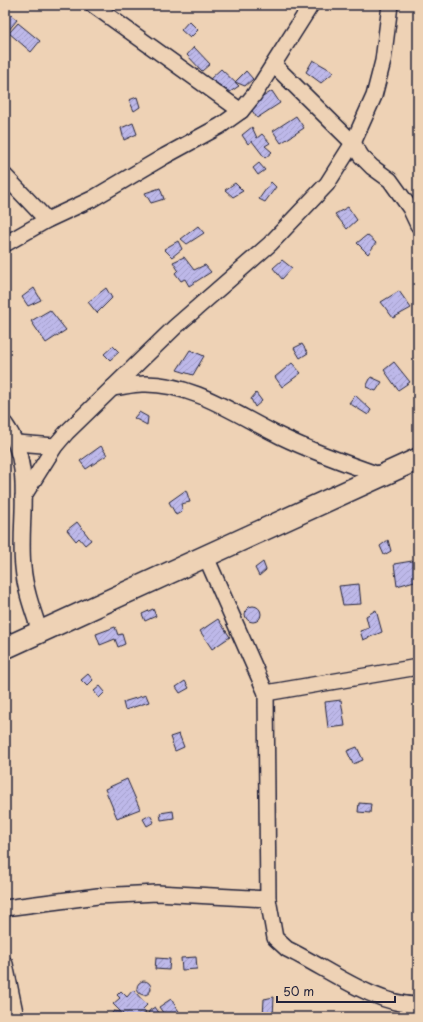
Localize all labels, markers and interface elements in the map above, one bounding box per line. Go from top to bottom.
scale bar [277,978,395,1004]
text: 50 m [283,982,314,1000]

